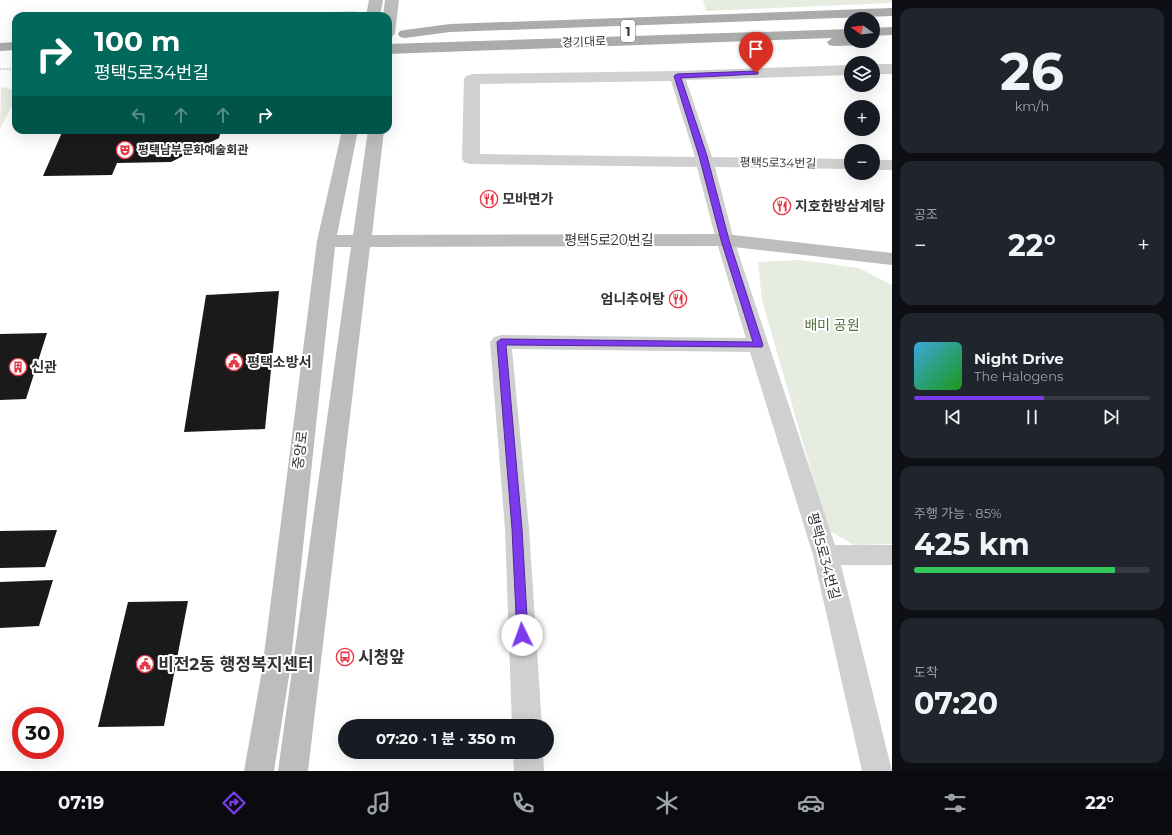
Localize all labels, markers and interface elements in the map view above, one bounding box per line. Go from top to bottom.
north arrow [844,12,880,48]
map controls [844,12,880,180]
road number: 1 [621,20,635,42]
text: 100 m [94,24,180,58]
icon: right [28,28,80,80]
pin [739,32,773,73]
street label: 경기대로 [562,33,606,50]
icon: arrive [745,38,767,60]
text: 26 [1000,40,1064,103]
button: layers [844,56,880,92]
text: 평택5로34번길 [94,62,209,84]
text: km/h [1015,98,1049,114]
button: + [844,100,880,136]
icon: left [128,104,150,126]
icon: ahead [170,104,192,126]
icon: ahead [212,104,234,126]
icon: right [254,104,276,126]
theatre icon: 평택남부문화예술회관 [115,140,135,160]
place label: 평택남부문화예술회관 [138,142,248,157]
button: − [844,144,880,180]
street label: 평택5로34번길 [740,154,816,171]
restaurant icon: 모바면가 [479,189,499,209]
place label: 모바면가 [502,190,554,208]
restaurant icon: 지호한방삼계탕 [772,196,792,216]
place label: 지호한방삼계탕 [795,197,885,215]
text: 공조 [914,206,938,222]
text: 22° [1008,227,1056,264]
street label: 평택5로20번길 [564,231,654,249]
text: − [914,232,927,259]
text: + [1137,232,1150,259]
restaurant icon: 엄니추어탕 [668,289,688,309]
place label: 엄니추어탕 [601,290,665,308]
park label: 배미 공원 [804,316,860,334]
text: Night Drive [974,349,1064,368]
public building icon: 평택소방서 [224,352,244,372]
place label: 평택소방서 [247,353,311,371]
building icon: 신관 [8,357,28,377]
place label: 신관 [31,358,57,376]
text: The Halogens [974,368,1063,384]
icon: previous [942,406,964,428]
icon: pause [1021,406,1043,428]
icon: next [1100,406,1122,428]
street label: 중앙로 [289,430,311,470]
text: 주행 가능 · 85% [914,505,1002,521]
street label: 평택5로34번길 [804,510,844,602]
text: 425 km [914,526,1030,563]
position arrow [501,614,543,656]
bus stop icon: 시청앞 [335,647,355,667]
place label: 시청앞 [358,647,405,667]
public building icon: 비전2동 행정복지센터 [135,654,155,674]
place label: 비전2동 행정복지센터 [158,654,314,674]
text: 도착 [914,664,938,680]
text: 07:20 [914,685,998,722]
speed limit sign: 30 [12,707,64,759]
text: 07:20 · 1 분 · 350 m [376,729,516,748]
icon: directions [220,789,248,817]
icon: music [365,789,393,817]
icon: phone [509,789,537,817]
icon: climate [653,789,681,817]
icon: car [797,789,825,817]
icon: filters [941,789,969,817]
text: 07:19 [58,792,104,814]
text: 22° [1085,792,1114,814]

